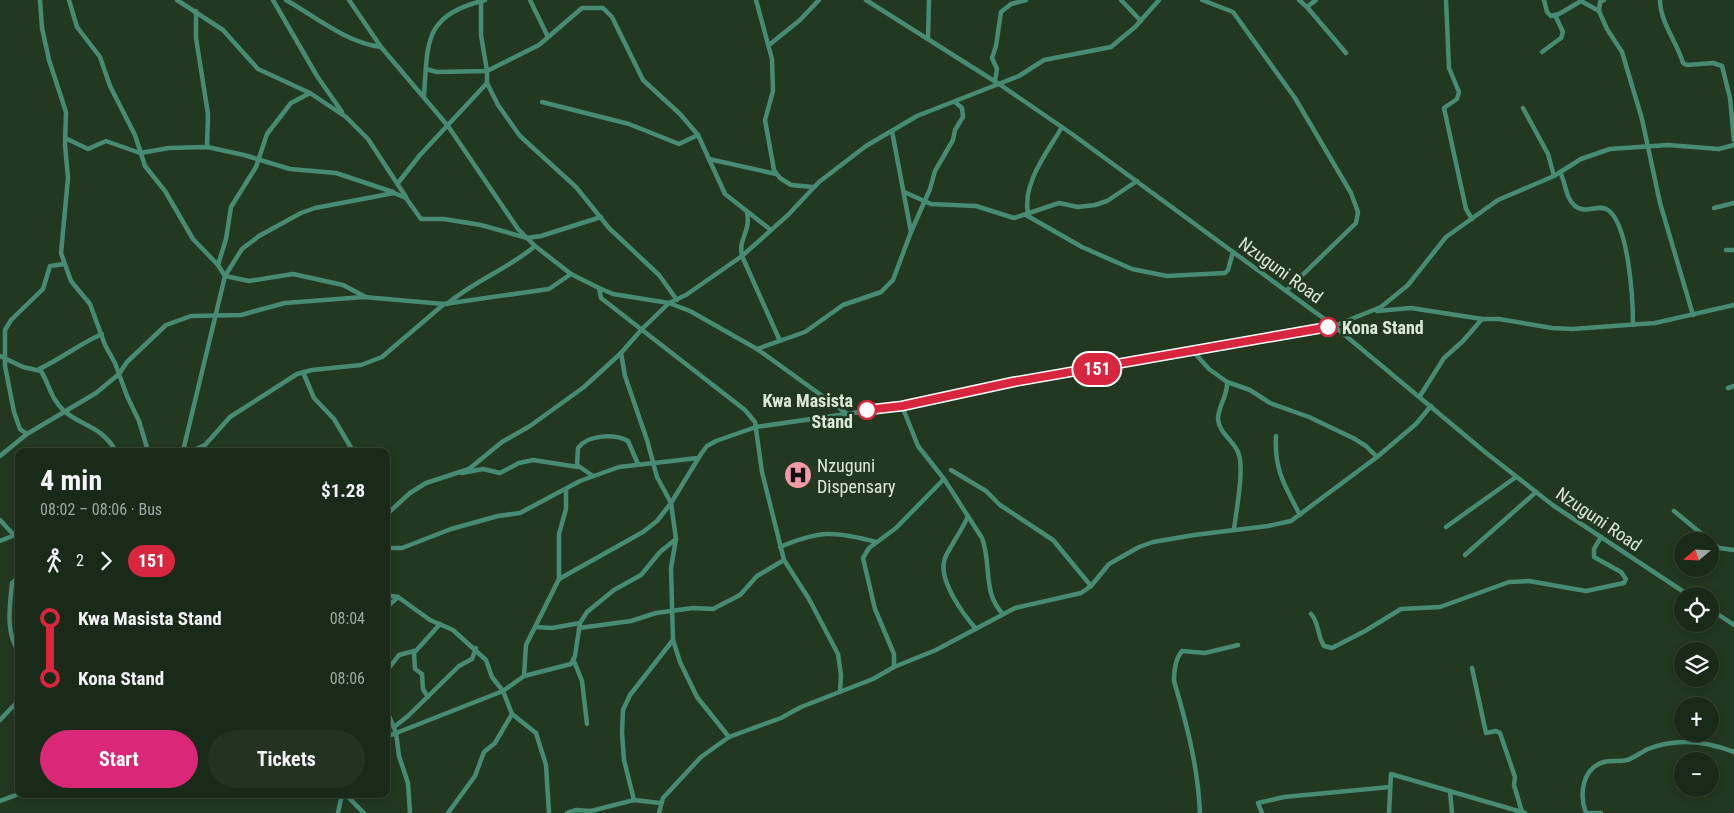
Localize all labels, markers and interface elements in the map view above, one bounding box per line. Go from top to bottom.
street label: Nzuguni Road [1235,233,1327,307]
marker: Kona Stand [1318,317,1338,337]
place label: Kona Stand [1342,317,1424,338]
line badge: 151 [1068,353,1126,385]
text: 151 [1083,358,1111,379]
place label: Kwa Masista Stand [763,390,853,432]
marker: Kwa Masista Stand [857,400,877,420]
place label: Nzuguni Dispensary [817,455,896,497]
hospital icon: Nzuguni Dispensary [783,460,813,490]
text: 4 min [40,464,102,497]
text: $1.28 [321,479,365,502]
street label: Nzuguni Road [1552,483,1646,555]
text: 08:02 – 08:06 · Bus [40,500,162,519]
north arrow [1674,532,1719,578]
map controls [1674,532,1719,797]
icon: walk [40,547,68,575]
icon: forward [92,547,120,575]
text: 151 [138,550,165,571]
text: 2 [76,551,84,570]
button: locate [1674,587,1719,632]
text: Kwa Masista Stand [78,607,222,630]
text: 08:04 [330,609,365,628]
button: layers [1674,642,1719,687]
text: Kona Stand [78,667,164,690]
text: 08:06 [330,669,365,688]
button: + [1674,697,1719,742]
button: Start [40,730,198,788]
button: Tickets [208,730,365,788]
button: − [1674,752,1719,797]

